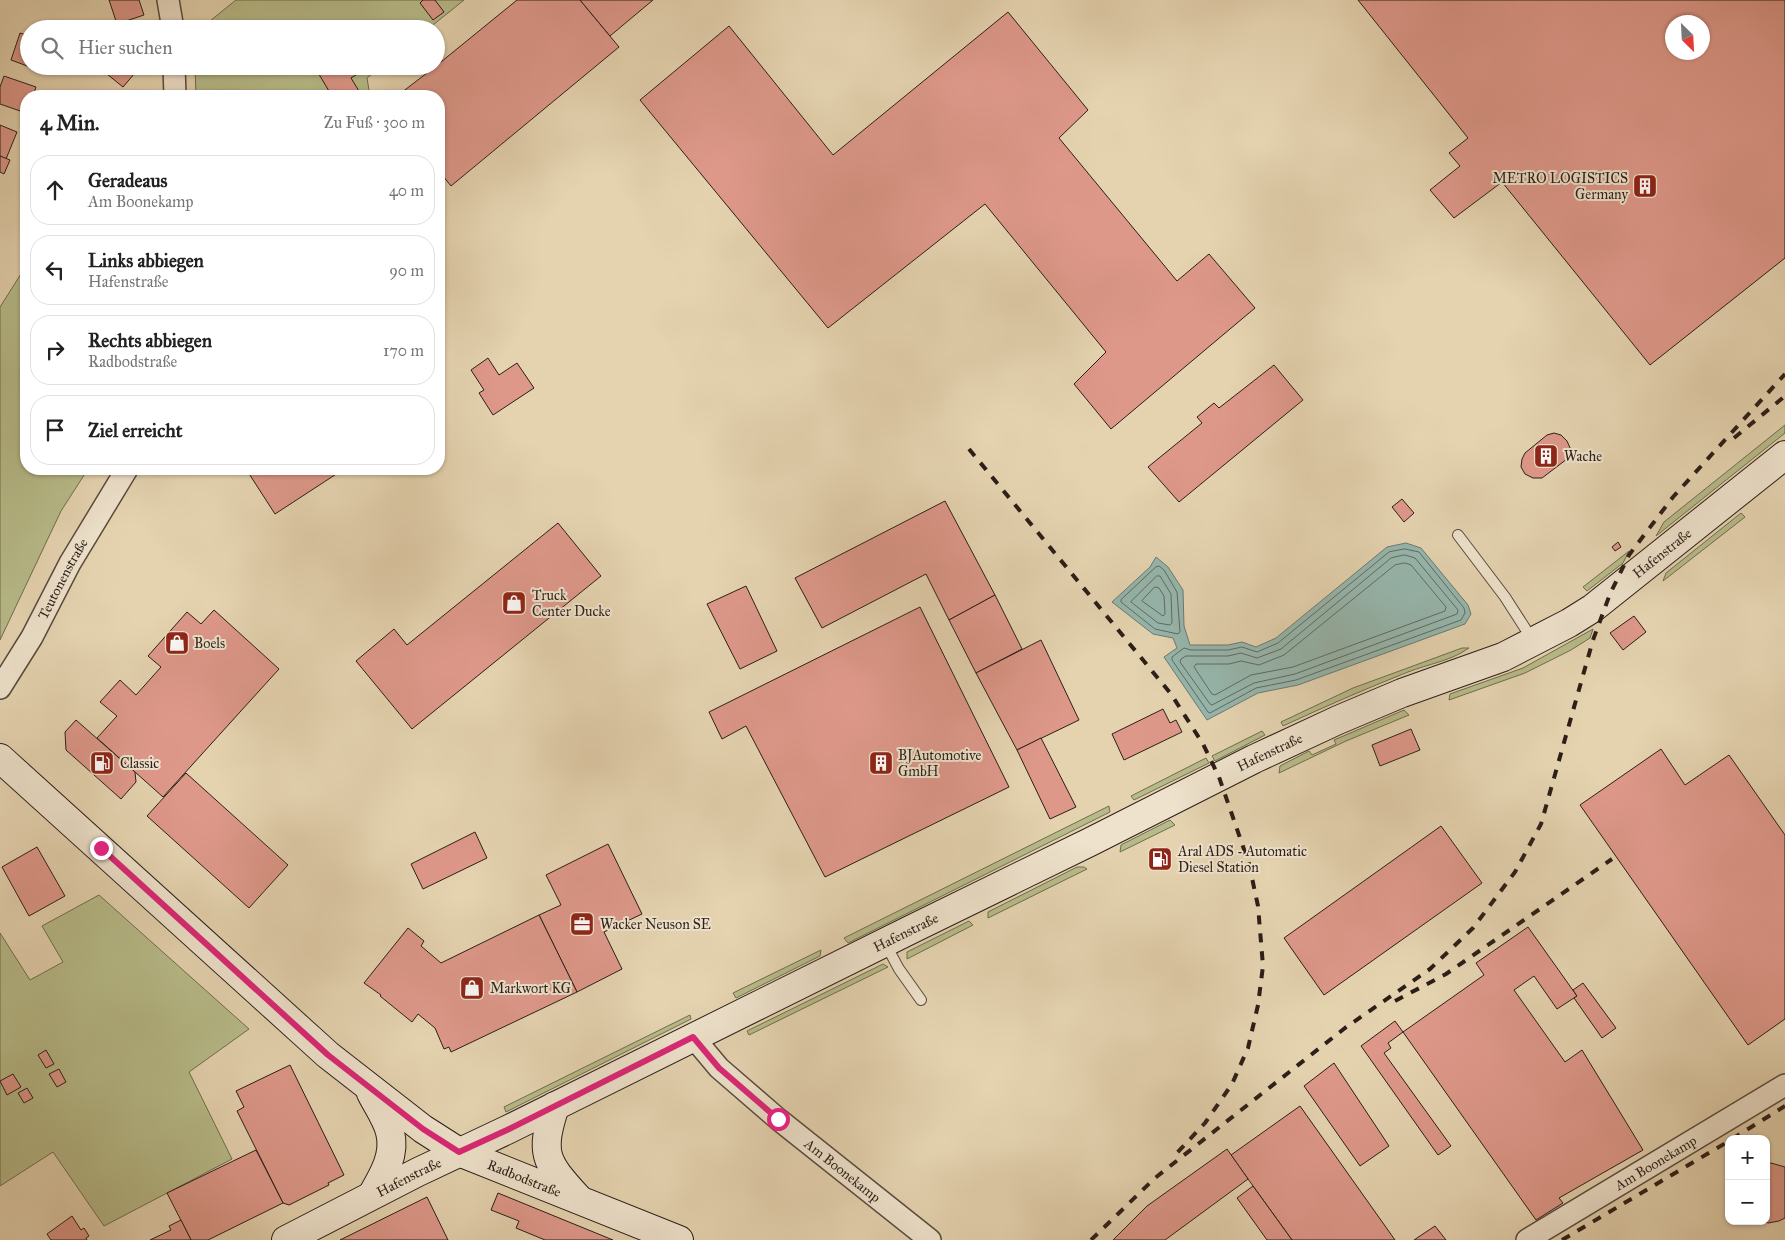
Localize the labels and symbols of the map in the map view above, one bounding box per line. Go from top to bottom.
north arrow [1665,15,1710,60]
place label: METRO LOGISTICS Germany [1492,170,1628,203]
building icon: METRO LOGISTICS Germany [1632,173,1658,199]
building icon: Wache [1533,443,1559,469]
place label: Wache [1564,448,1602,465]
street label: Hafenstraße [1629,524,1695,582]
street label: Teutonenstraße [34,535,91,622]
place label: Truck Center Ducke [532,587,611,620]
shop icon: Truck Center Ducke [501,590,527,616]
shop icon: Boels [164,630,190,656]
place label: Boels [194,635,225,652]
street label: Hafenstraße [1234,729,1305,775]
place label: BJAutomotive GmbH [898,747,982,780]
fuel station icon: Classic [89,750,115,776]
building icon: BJAutomotive GmbH [868,750,894,776]
place label: Classic [120,755,159,772]
route end [90,837,113,860]
place label: Aral ADS - Automatic Diesel Station [1177,843,1307,876]
fuel station icon: Aral ADS - Automatic Diesel Station [1147,846,1173,872]
street label: Hafenstraße [870,909,941,955]
office icon: Wacker Neuson SE [569,911,595,937]
place label: Wacker Neuson SE [600,916,711,933]
shop icon: Markwort KG [459,975,485,1001]
place label: Markwort KG [490,980,571,997]
route start [767,1108,790,1131]
street label: Am Boonekamp [1611,1132,1700,1194]
street label: Am Boonekamp [800,1134,884,1206]
street label: Hafenstraße [373,1154,444,1200]
street label: Radbodstraße [485,1156,564,1201]

